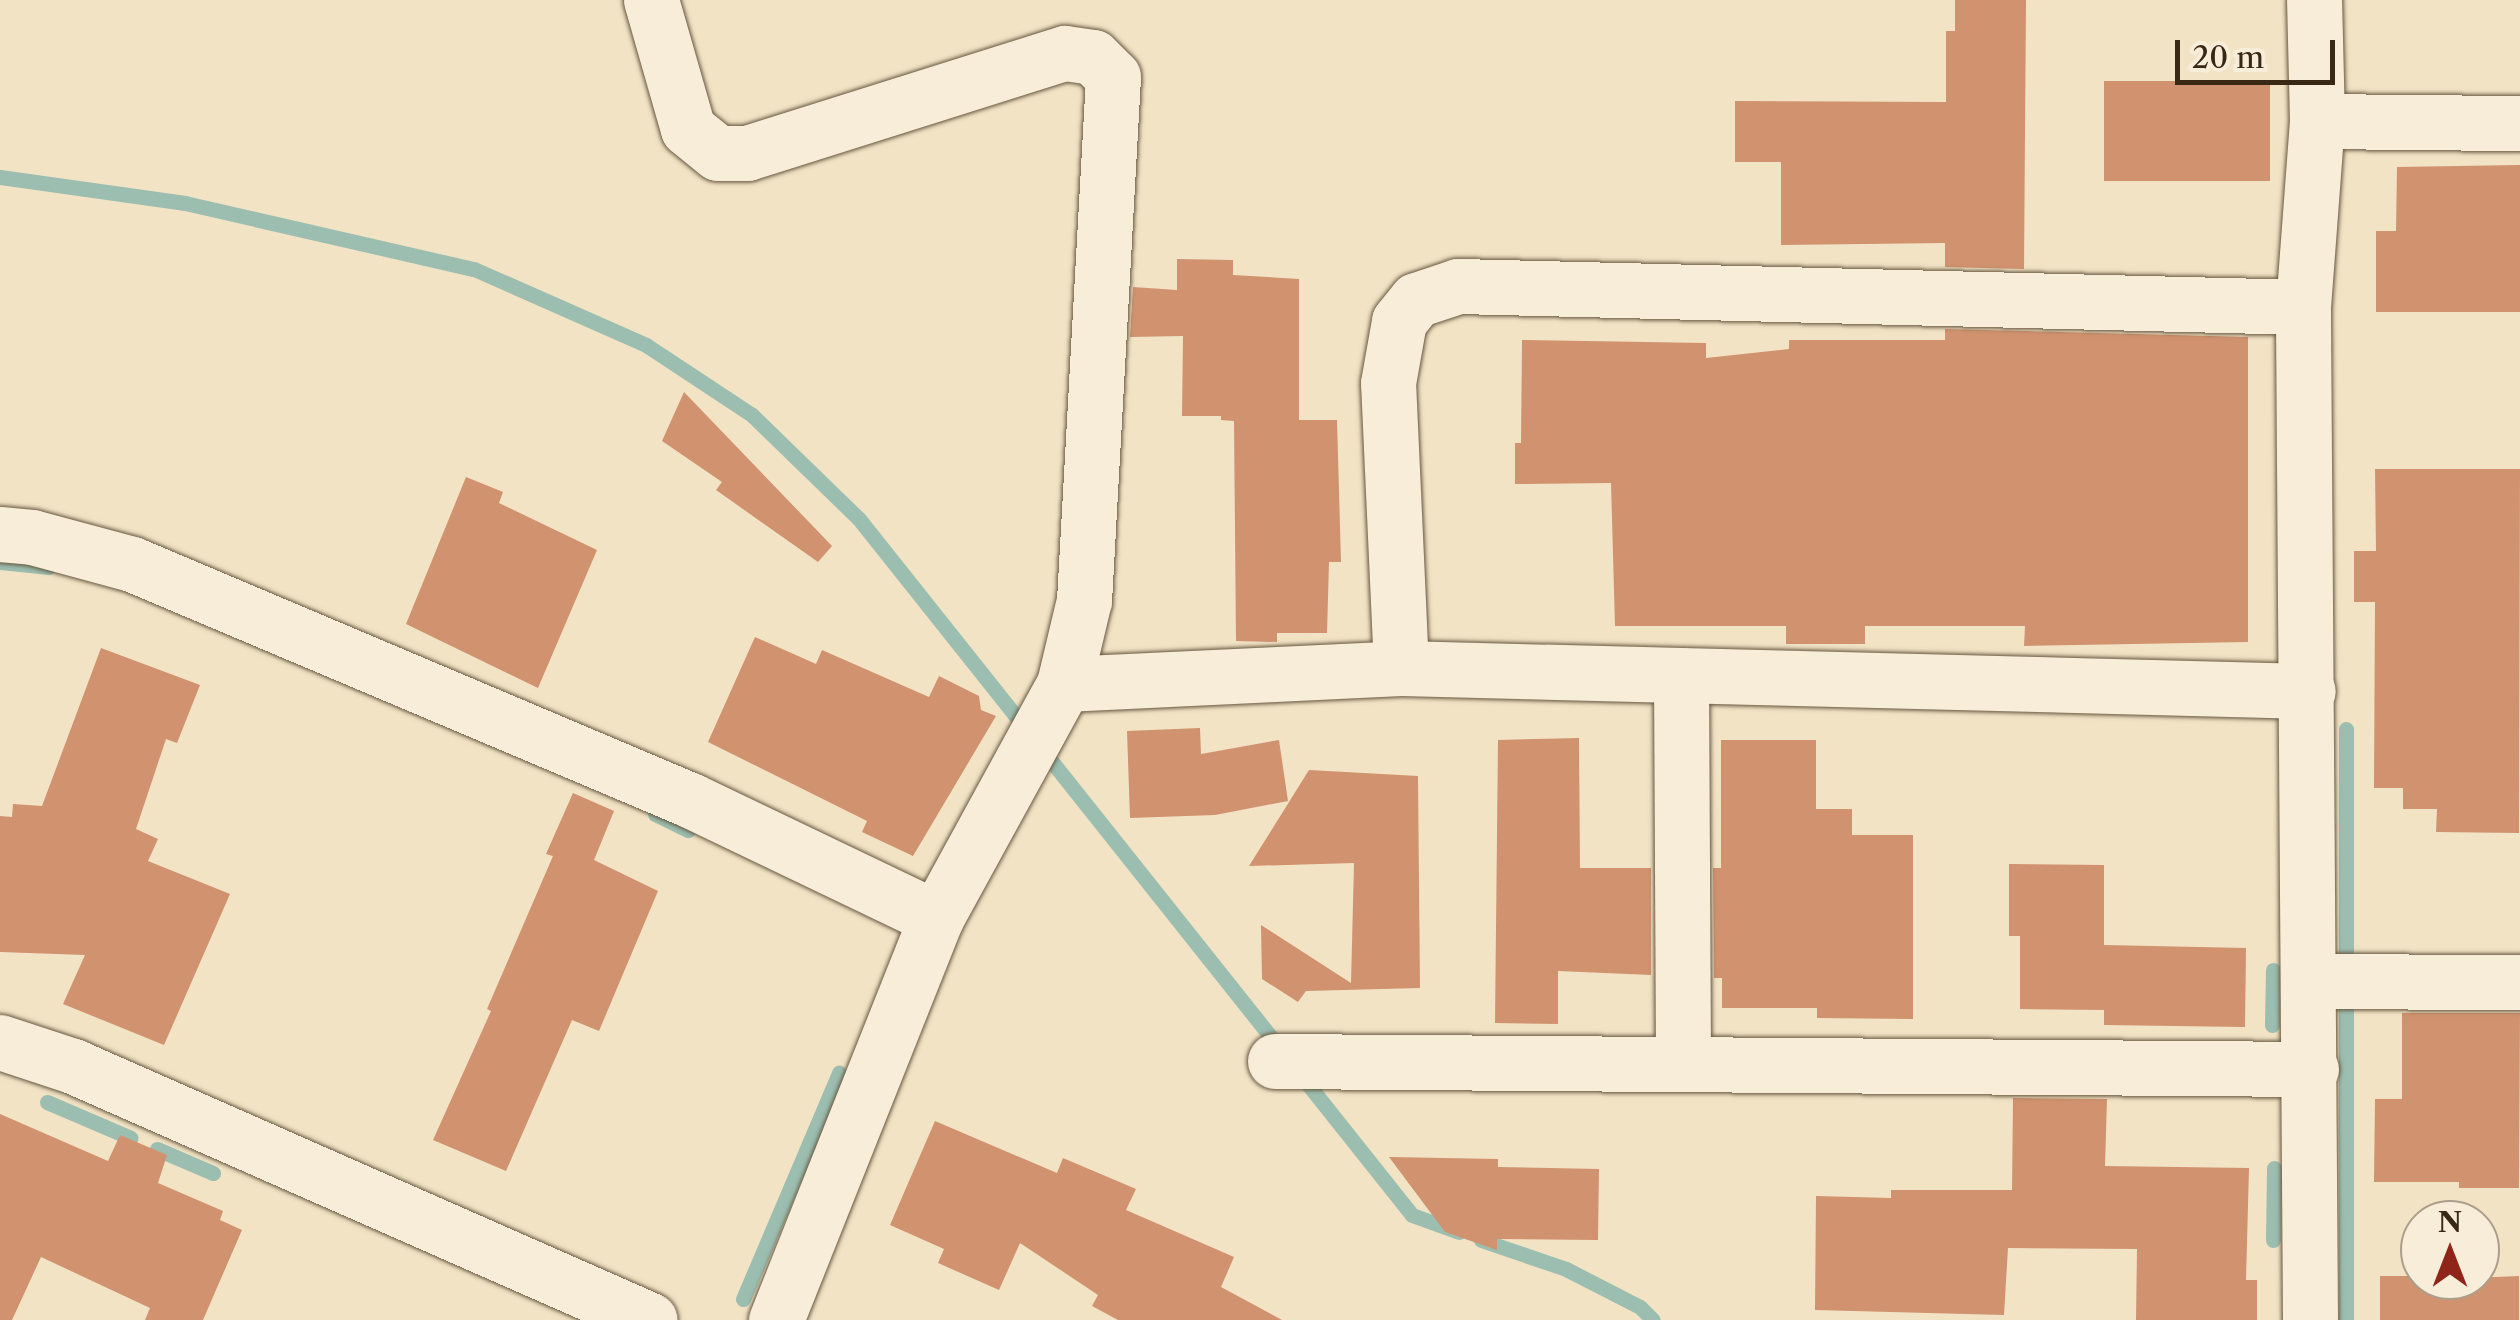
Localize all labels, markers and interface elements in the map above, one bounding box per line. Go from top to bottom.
scale bar [2180,20,2340,82]
text: 20 m [2192,39,2264,76]
north arrow [2400,1200,2500,1300]
text: N [2438,1205,2462,1239]

